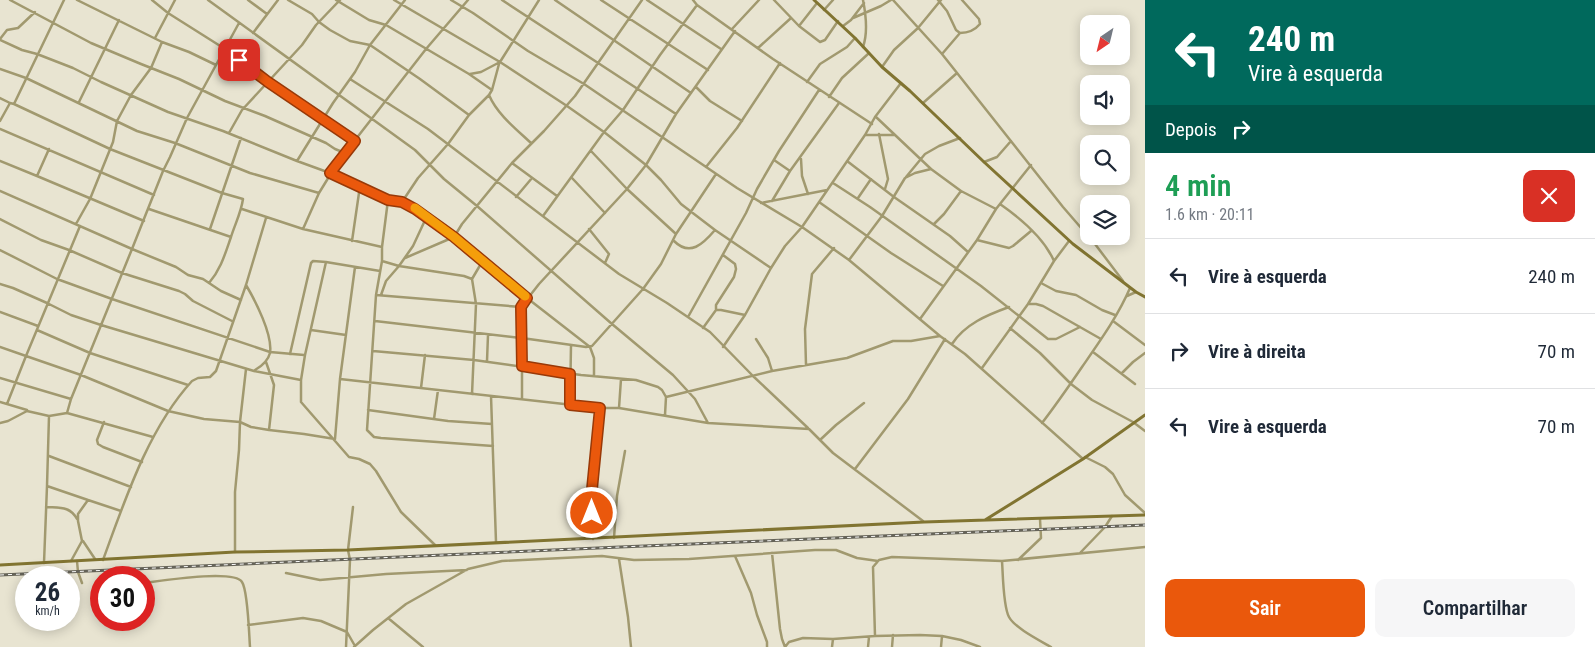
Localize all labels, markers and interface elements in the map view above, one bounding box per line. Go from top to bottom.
north arrow [1080,15,1130,65]
map controls [1080,15,1130,245]
text: 240 m [1248,19,1335,60]
icon: left [1165,20,1230,85]
pin [218,39,260,81]
icon: arrive [225,46,253,74]
text: Vire à esquerda [1248,61,1383,86]
button: sound [1080,75,1130,125]
icon: right [1227,115,1255,143]
text: Depois [1165,118,1217,141]
button: search [1080,135,1130,185]
text: 4 min [1165,168,1231,203]
button: close [1523,170,1575,222]
button: layers [1080,195,1130,245]
text: 1.6 km · 20:11 [1165,205,1255,224]
icon: left [1165,262,1193,290]
text: Vire à esquerda [1208,265,1327,288]
text: 240 m [1528,265,1575,288]
icon: right [1165,337,1193,365]
text: Vire à direita [1208,340,1306,363]
text: 70 m [1538,340,1575,363]
icon: left [1165,412,1193,440]
text: Vire à esquerda [1208,415,1327,438]
text: 70 m [1538,415,1575,438]
position arrow [565,486,617,538]
speed limit sign: 30 [90,566,155,631]
text: 26 [35,578,60,607]
button: Sair [1165,579,1365,637]
button: Compartilhar [1375,579,1575,637]
text: km/h [35,604,60,618]

